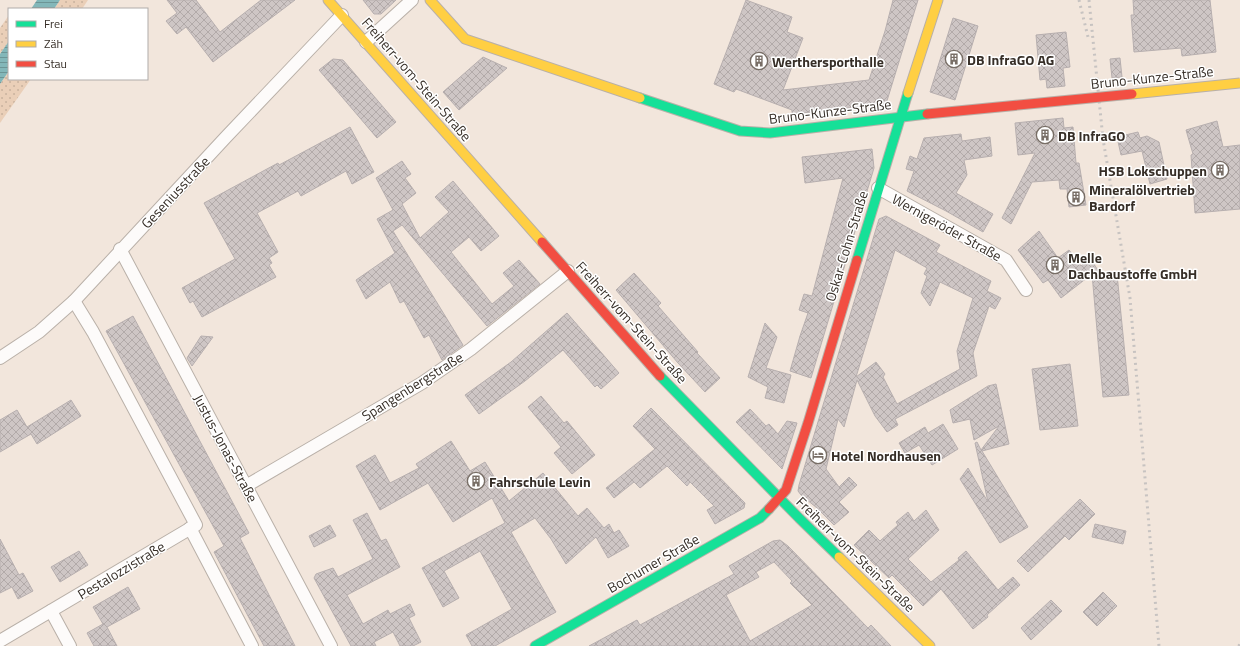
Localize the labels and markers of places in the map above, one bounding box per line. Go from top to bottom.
building icon: DB InfraGO AG [944,49,964,69]
place label: DB InfraGO AG [967,49,1054,70]
building icon: Werthersporthalle [749,51,769,71]
place label: Werthersporthalle [772,51,884,72]
building icon: DB InfraGO [1035,125,1055,145]
place label: DB InfraGO [1058,125,1125,146]
place label: HSB Lokschuppen [1099,160,1207,181]
building icon: HSB Lokschuppen [1210,160,1230,180]
place label: Mineralölvertrieb Bardorf [1089,179,1195,216]
building icon: Mineralölvertrieb Bardorf [1066,187,1086,207]
place label: Melle Dachbaustoffe GmbH [1068,247,1197,284]
building icon: Melle Dachbaustoffe GmbH [1045,255,1065,275]
hotel icon: Hotel Nordhausen [808,445,828,465]
place label: Hotel Nordhausen [831,445,941,466]
building icon: Fahrschule Levin [466,471,486,491]
place label: Fahrschule Levin [489,471,591,492]

